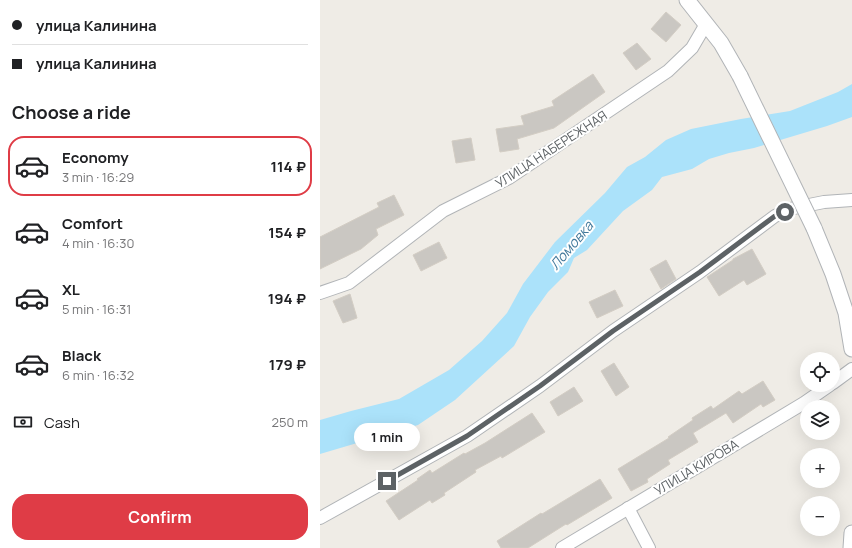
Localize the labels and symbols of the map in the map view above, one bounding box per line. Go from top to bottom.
street label: УЛИЦА НАБЕРЕЖНАЯ [492,106,610,192]
route start [776,203,794,221]
water label: Ломовка [545,216,598,273]
callout: 1 min [354,423,420,451]
street label: УЛИЦА КИРОВА [650,435,742,499]
route end [378,472,396,490]

